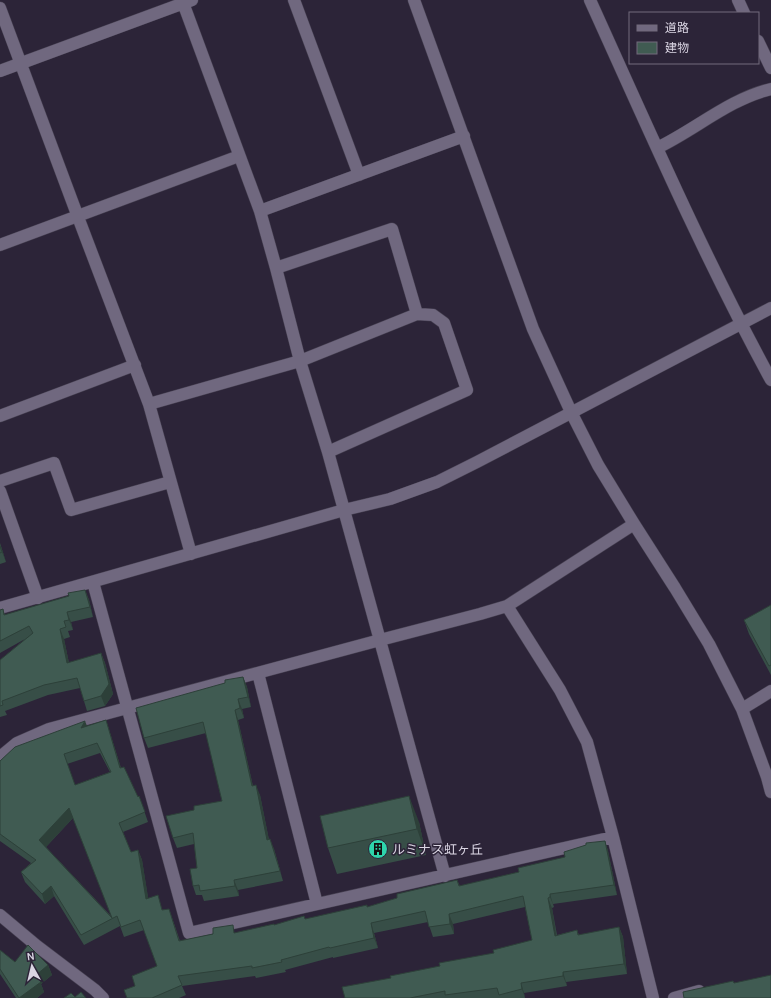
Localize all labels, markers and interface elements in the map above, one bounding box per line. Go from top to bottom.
legend [629,12,759,64]
text: 道路 [665,21,689,35]
text: 建物 [665,41,689,55]
building icon: ルミナス虹ヶ丘 [367,838,389,860]
place label: ルミナス虹ヶ丘 [392,842,483,857]
north arrow [12,946,52,986]
text: N [26,950,35,964]

